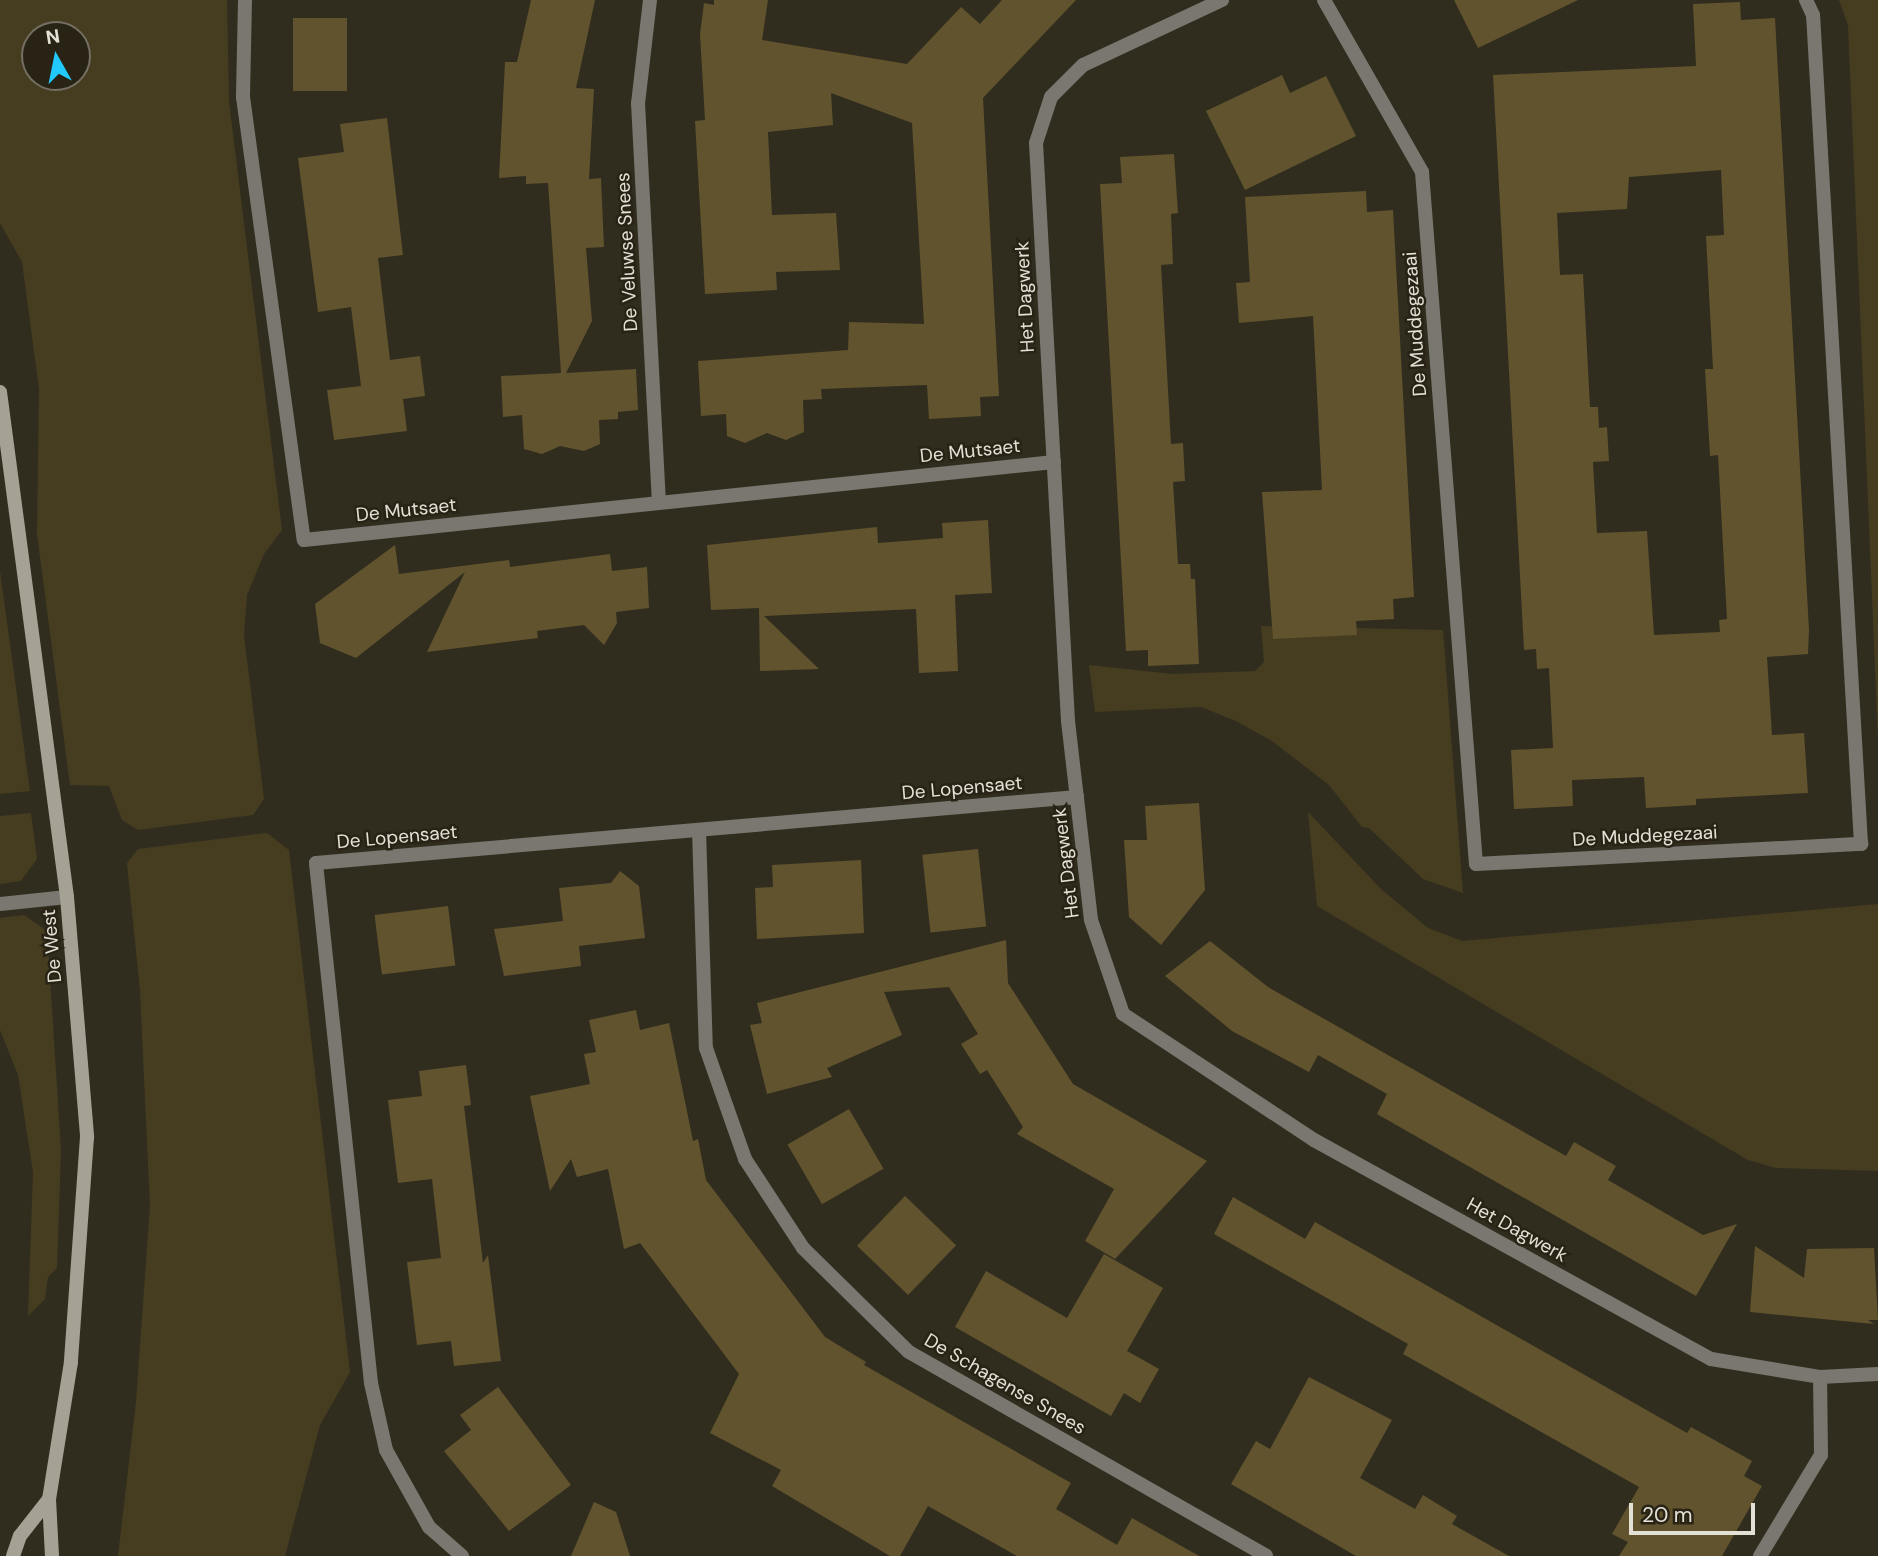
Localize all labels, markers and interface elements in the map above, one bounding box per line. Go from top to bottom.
north arrow [21,21,91,91]
text: N [44,23,62,50]
street label: De Veluwse Snees [611,172,643,332]
street label: Het Dagwerk [1011,241,1039,353]
street label: De Muddegezaai [1399,251,1431,397]
street label: De Mutsaet [919,434,1021,468]
street label: De Mutsaet [355,493,457,527]
street label: De Lopensaet [901,771,1023,805]
street label: Het Dagwerk [1048,806,1084,920]
street label: De Lopensaet [336,820,458,854]
street label: De Muddegezaai [1572,821,1718,851]
street label: De West [37,908,67,984]
street label: Het Dagwerk [1463,1193,1571,1267]
street label: De Schagense Snees [920,1329,1090,1439]
scale bar [1633,1490,1759,1534]
text: 20 m [1642,1501,1693,1529]

